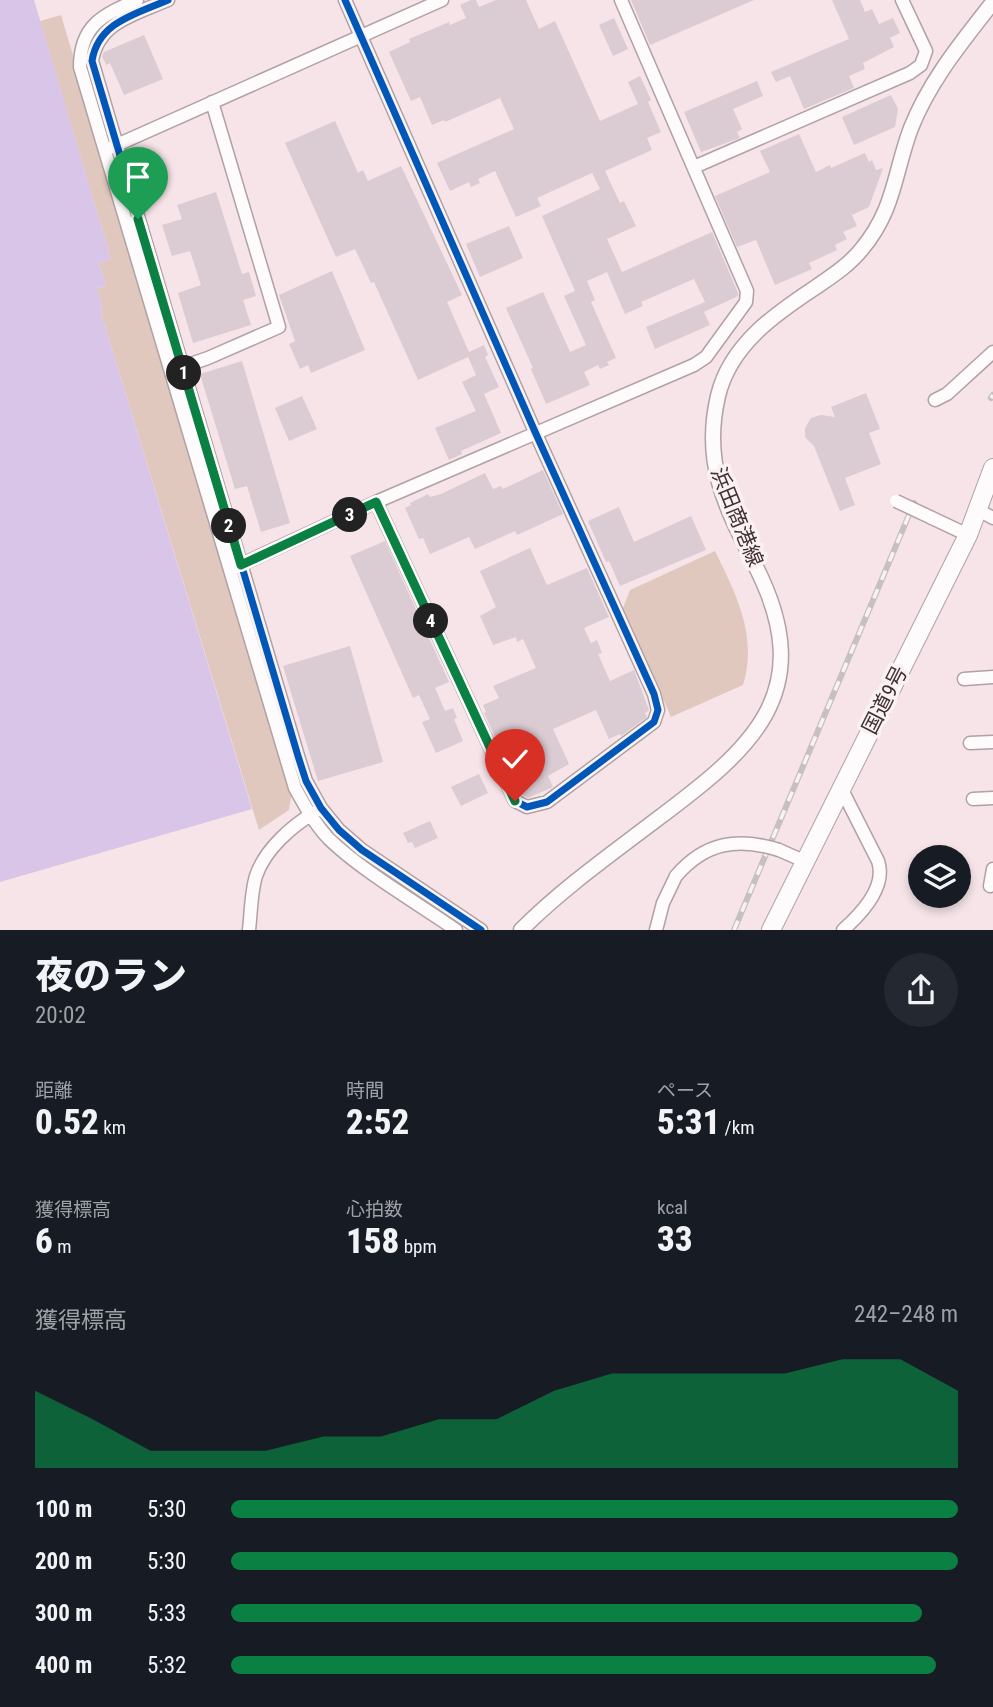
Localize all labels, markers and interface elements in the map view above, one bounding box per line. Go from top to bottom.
pin [108,147,168,219]
icon: arrive [119,158,157,196]
pin: 1 [166,356,202,390]
text: 1 [179,361,188,384]
street label: 浜田商港線 [706,464,768,570]
pin: 3 [332,498,368,532]
text: 3 [345,503,354,526]
pin: 2 [212,508,246,544]
text: 2 [224,514,233,537]
pin: 4 [414,604,448,638]
text: 4 [426,609,435,632]
street label: 国道9号 [858,662,912,738]
pin [485,729,545,801]
icon: check [496,740,534,778]
map controls [908,845,971,908]
button: layers [908,845,971,908]
button: share [884,953,958,1027]
text: 夜のラン [35,954,187,998]
text: 20:02 [35,1002,86,1029]
text: 距離 [35,1079,73,1102]
text: 時間 [346,1079,384,1102]
text: ペース [657,1079,713,1102]
text: 0.52 [35,1102,99,1143]
text: 2:52 [346,1102,409,1143]
text: 5:31 [657,1102,720,1143]
text: km [99,1116,126,1139]
text: /km [720,1116,755,1139]
text: kcal [657,1196,688,1219]
text: 獲得標高 [35,1198,111,1221]
text: 心拍数 [346,1198,403,1221]
text: 33 [657,1219,693,1260]
text: 6 [35,1221,53,1262]
text: 158 [346,1221,399,1262]
text: m [53,1235,71,1258]
text: bpm [399,1235,437,1258]
text: 242–248 m [854,1301,958,1328]
text: 獲得標高 [35,1307,127,1334]
text: 100 m [35,1496,92,1523]
text: 5:30 [147,1496,186,1523]
text: 200 m [35,1548,92,1575]
text: 5:30 [147,1548,186,1575]
text: 300 m [35,1600,92,1627]
text: 5:33 [147,1600,186,1627]
text: 400 m [35,1652,92,1679]
text: 5:32 [147,1652,186,1679]

